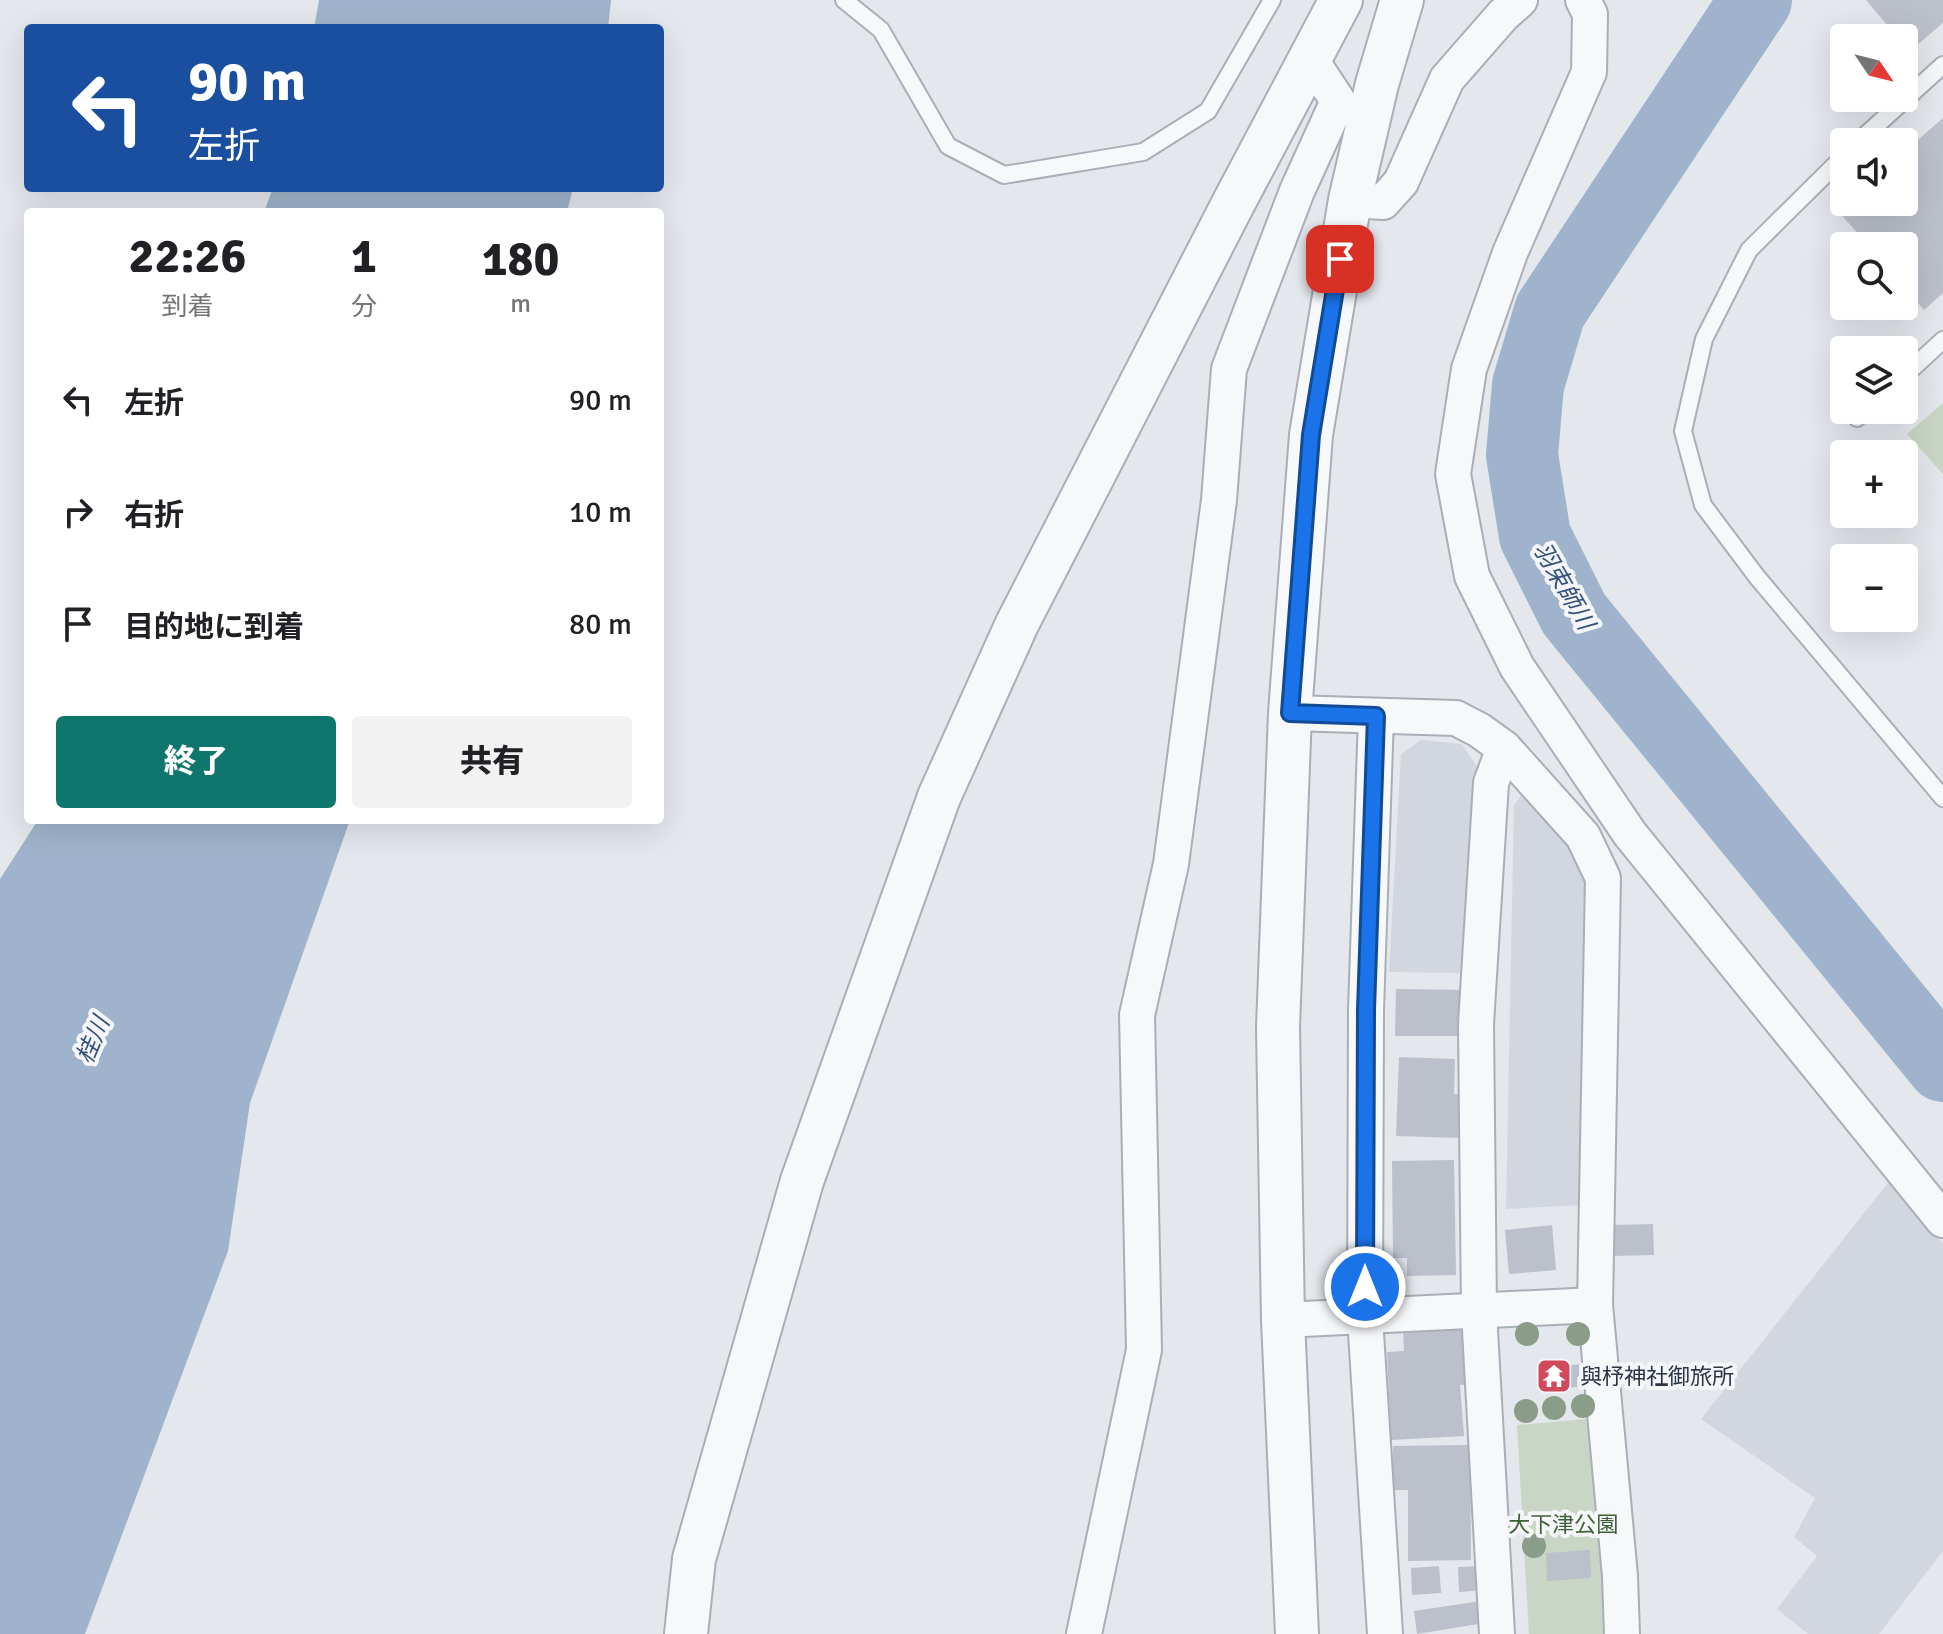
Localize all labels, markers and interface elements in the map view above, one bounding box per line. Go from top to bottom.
north arrow [1830,24,1918,112]
map controls [1830,24,1918,632]
text: 90 m [188,47,306,116]
icon: left [56,56,160,160]
text: 左折 [188,124,260,169]
button: sound [1830,128,1918,216]
pin [1306,225,1374,293]
text: 22:26 [129,227,246,286]
text: 1 [351,227,377,286]
text: 180 [482,230,559,289]
button: search [1830,232,1918,320]
icon: arrive [1318,237,1362,281]
text: m [510,288,531,320]
text: 到着 [162,291,214,323]
text: 分 [351,291,377,323]
button: layers [1830,336,1918,424]
icon: left [56,378,100,422]
text: 90 m [569,382,632,419]
text: 左折 [124,385,184,422]
button: + [1830,440,1918,528]
icon: right [56,490,100,534]
text: 10 m [569,494,632,531]
text: 右折 [124,497,184,534]
water label: 羽束師川 [1527,537,1602,638]
button: − [1830,544,1918,632]
icon: arrive [56,602,100,646]
text: 80 m [569,606,632,643]
text: 目的地に到着 [124,609,304,646]
button: 終了 [56,716,336,808]
button: 共有 [352,716,632,808]
water label: 桂川 [70,1009,117,1068]
position arrow [1323,1245,1407,1329]
temple icon: 與杼神社御旅所 [1535,1357,1573,1395]
place label: 與杼神社御旅所 [1580,1363,1734,1390]
park label: 大下津公園 [1508,1511,1618,1538]

